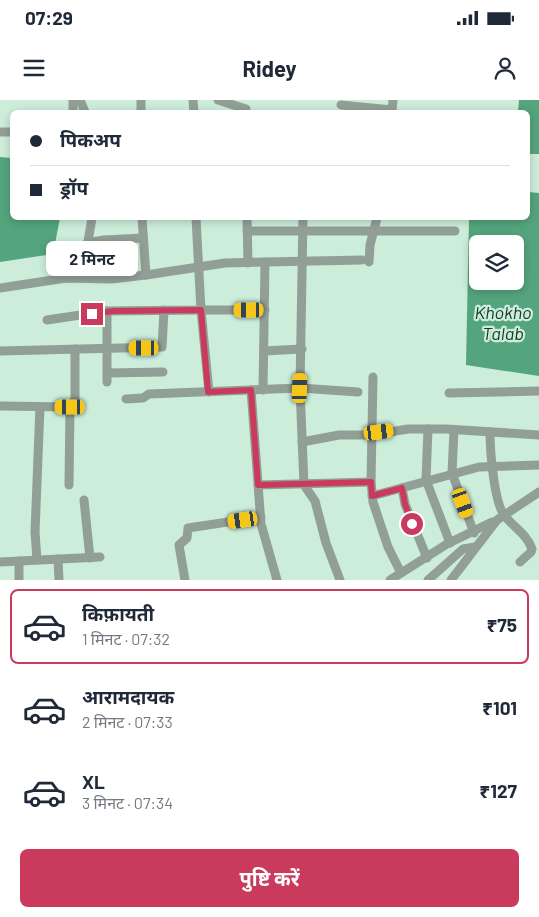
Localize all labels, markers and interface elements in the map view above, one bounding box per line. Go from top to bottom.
text: 07:29 [25,6,73,29]
icon: menu [20,54,48,82]
icon: person [491,54,519,82]
text: Ridey [242,55,297,81]
text: पिकअप [60,128,121,151]
text: ड्रॉप [60,176,88,199]
map controls [469,235,524,290]
button: layers [469,235,524,290]
callout: 2 मिनट [46,242,138,276]
text: 2 मिनट [69,249,115,268]
water label: Khokho Talab [474,301,532,344]
route end [81,303,103,325]
car [234,303,264,318]
car [129,341,159,356]
car [291,373,308,403]
car [55,400,85,415]
car [363,423,394,441]
car [450,486,475,520]
car [227,510,258,530]
route start [401,513,423,535]
text: किफ़ायती [82,602,154,625]
icon: car [22,604,67,649]
text: ₹75 [486,613,517,636]
text: 1 मिनट · 07:32 [82,629,170,648]
text: आरामदायक [82,685,174,708]
icon: car [22,687,67,732]
text: ₹101 [482,696,517,719]
text: 2 मिनट · 07:33 [82,712,173,731]
icon: car [22,770,67,815]
text: XL [82,770,105,793]
text: ₹127 [479,779,517,802]
text: 3 मिनट · 07:34 [82,793,173,812]
button: पुष्टि करें [20,849,519,907]

